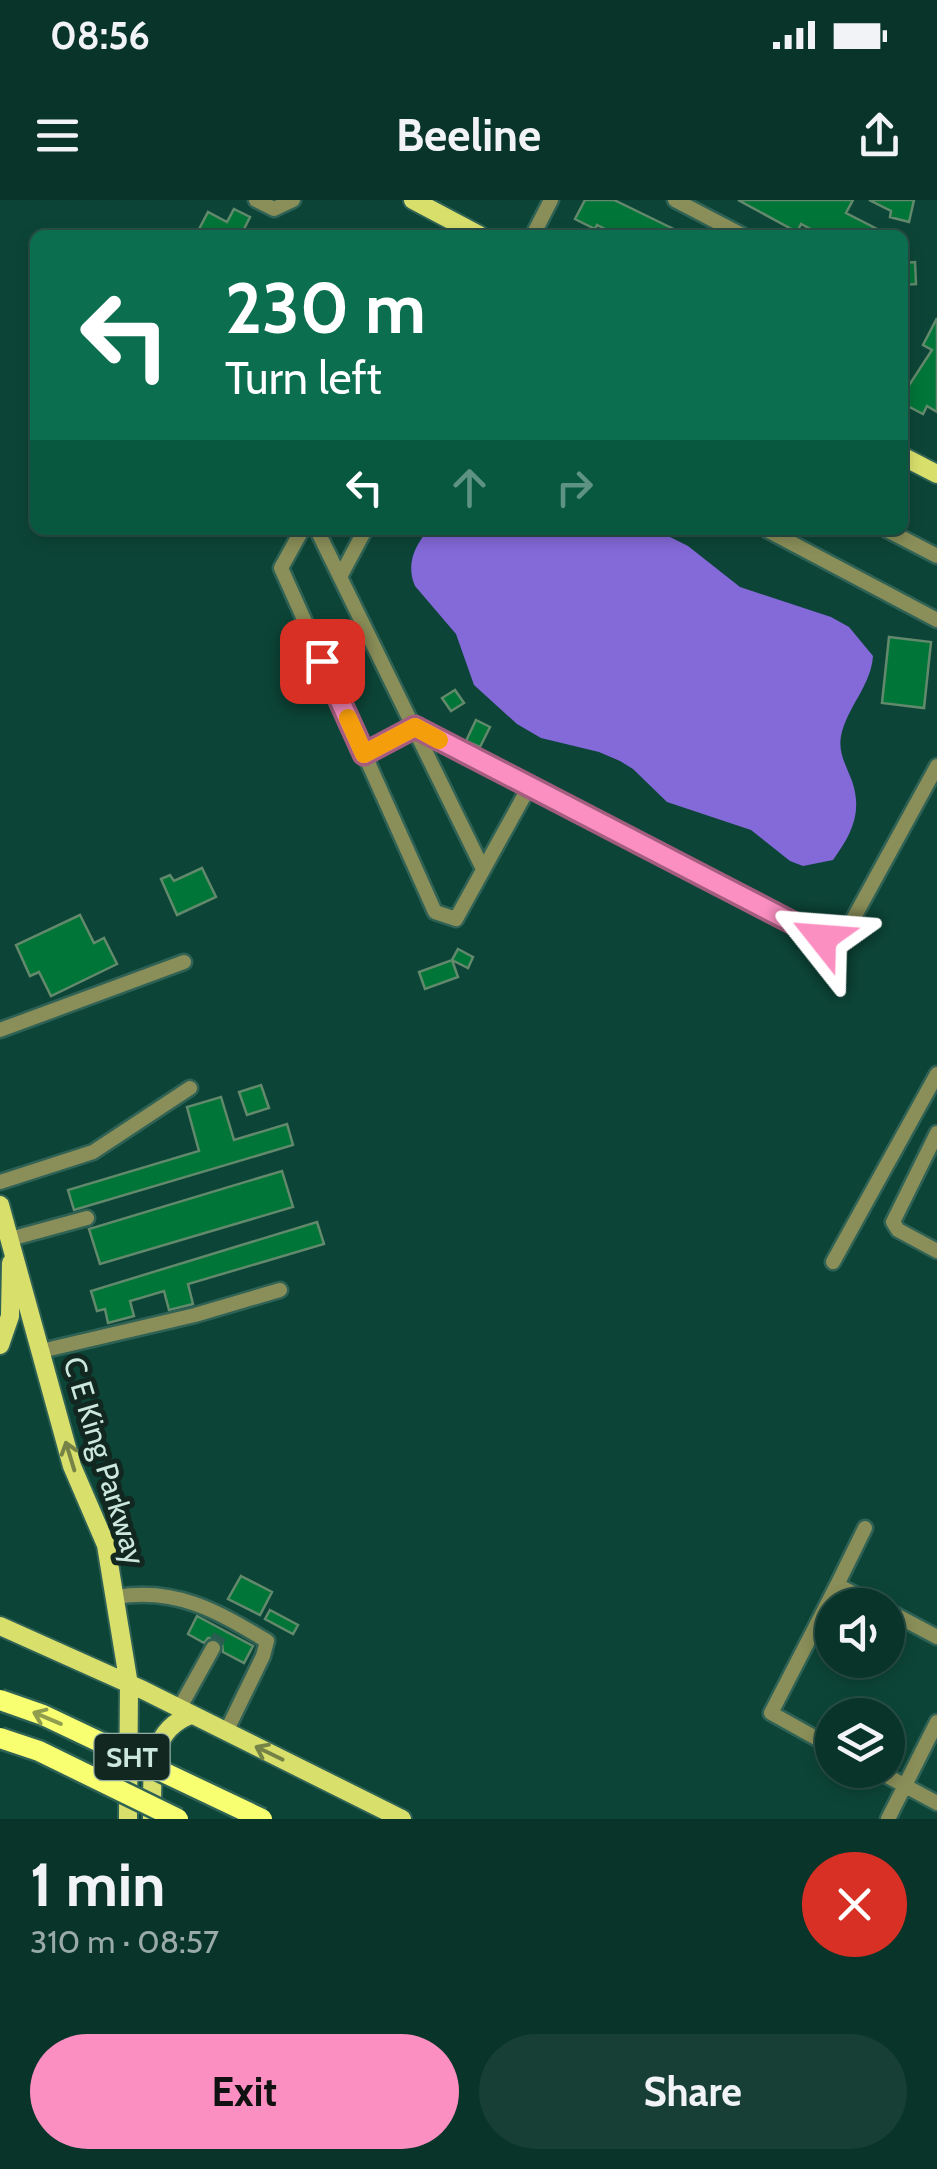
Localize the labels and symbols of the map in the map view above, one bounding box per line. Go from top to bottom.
pin [280,619,365,704]
position arrow [770,886,874,990]
street label: C E King Parkway [55,1352,154,1569]
one-way arrow [60,1441,78,1472]
one-way arrow [32,1708,63,1726]
road number: SHT [94,1734,170,1780]
one-way arrow [255,1743,285,1762]

